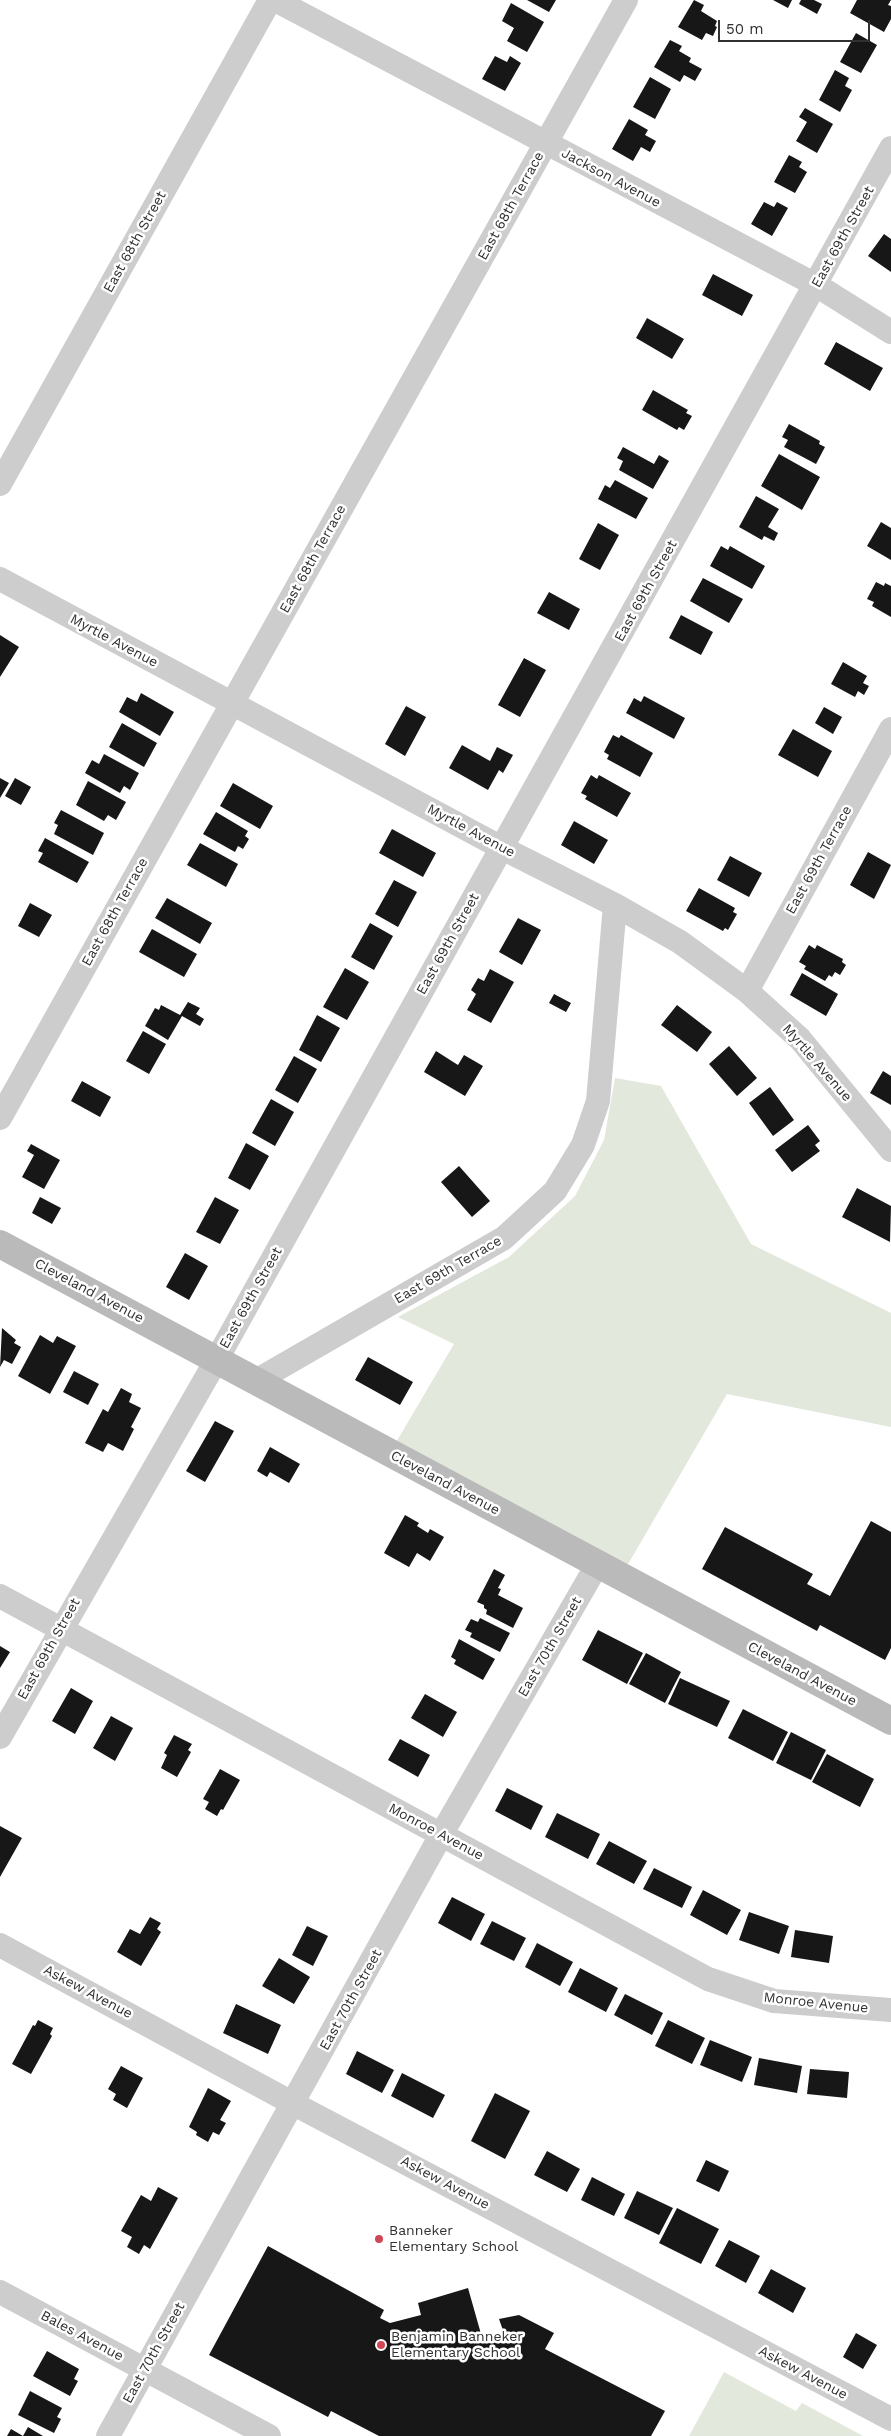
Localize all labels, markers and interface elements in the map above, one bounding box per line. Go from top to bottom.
scale bar [721,10,874,42]
text: 50 m [726,20,763,38]
street label: Jackson Avenue [559,145,663,211]
street label: East 68th Terrace [474,149,548,263]
street label: East 69th Street [808,183,878,291]
street label: East 68th Street [100,188,170,296]
street label: East 68th Terrace [276,502,350,616]
street label: East 69th Street [611,537,681,645]
street label: Myrtle Avenue [67,611,161,671]
street label: Myrtle Avenue [424,801,518,861]
street label: East 69th Terrace [782,803,856,917]
street label: East 68th Terrace [78,855,152,969]
street label: East 69th Street [413,890,483,998]
street label: Myrtle Avenue [779,1021,855,1105]
street label: East 69th Terrace [391,1232,505,1308]
street label: East 69th Street [216,1244,286,1352]
street label: Cleveland Avenue [32,1255,146,1327]
street label: Cleveland Avenue [388,1447,502,1519]
street label: East 70th Street [515,1594,585,1700]
street label: East 69th Street [14,1595,84,1703]
street label: Cleveland Avenue [745,1638,859,1710]
street label: Monroe Avenue [386,1800,486,1864]
street label: East 70th Street [316,1947,386,2053]
street label: Askew Avenue [41,1962,135,2022]
street label: Monroe Avenue [763,1989,869,2017]
street label: Askew Avenue [398,2153,492,2213]
place label: Banneker Elementary School [389,2223,518,2256]
marker: Banneker Elementary School [373,2233,385,2245]
street label: East 70th Street [119,2300,189,2406]
street label: Bales Avenue [38,2307,126,2365]
place label: Benjamin Banneker Elementary School [391,2329,523,2362]
marker: Benjamin Banneker Elementary School [375,2339,387,2351]
street label: Askew Avenue [756,2343,850,2403]

